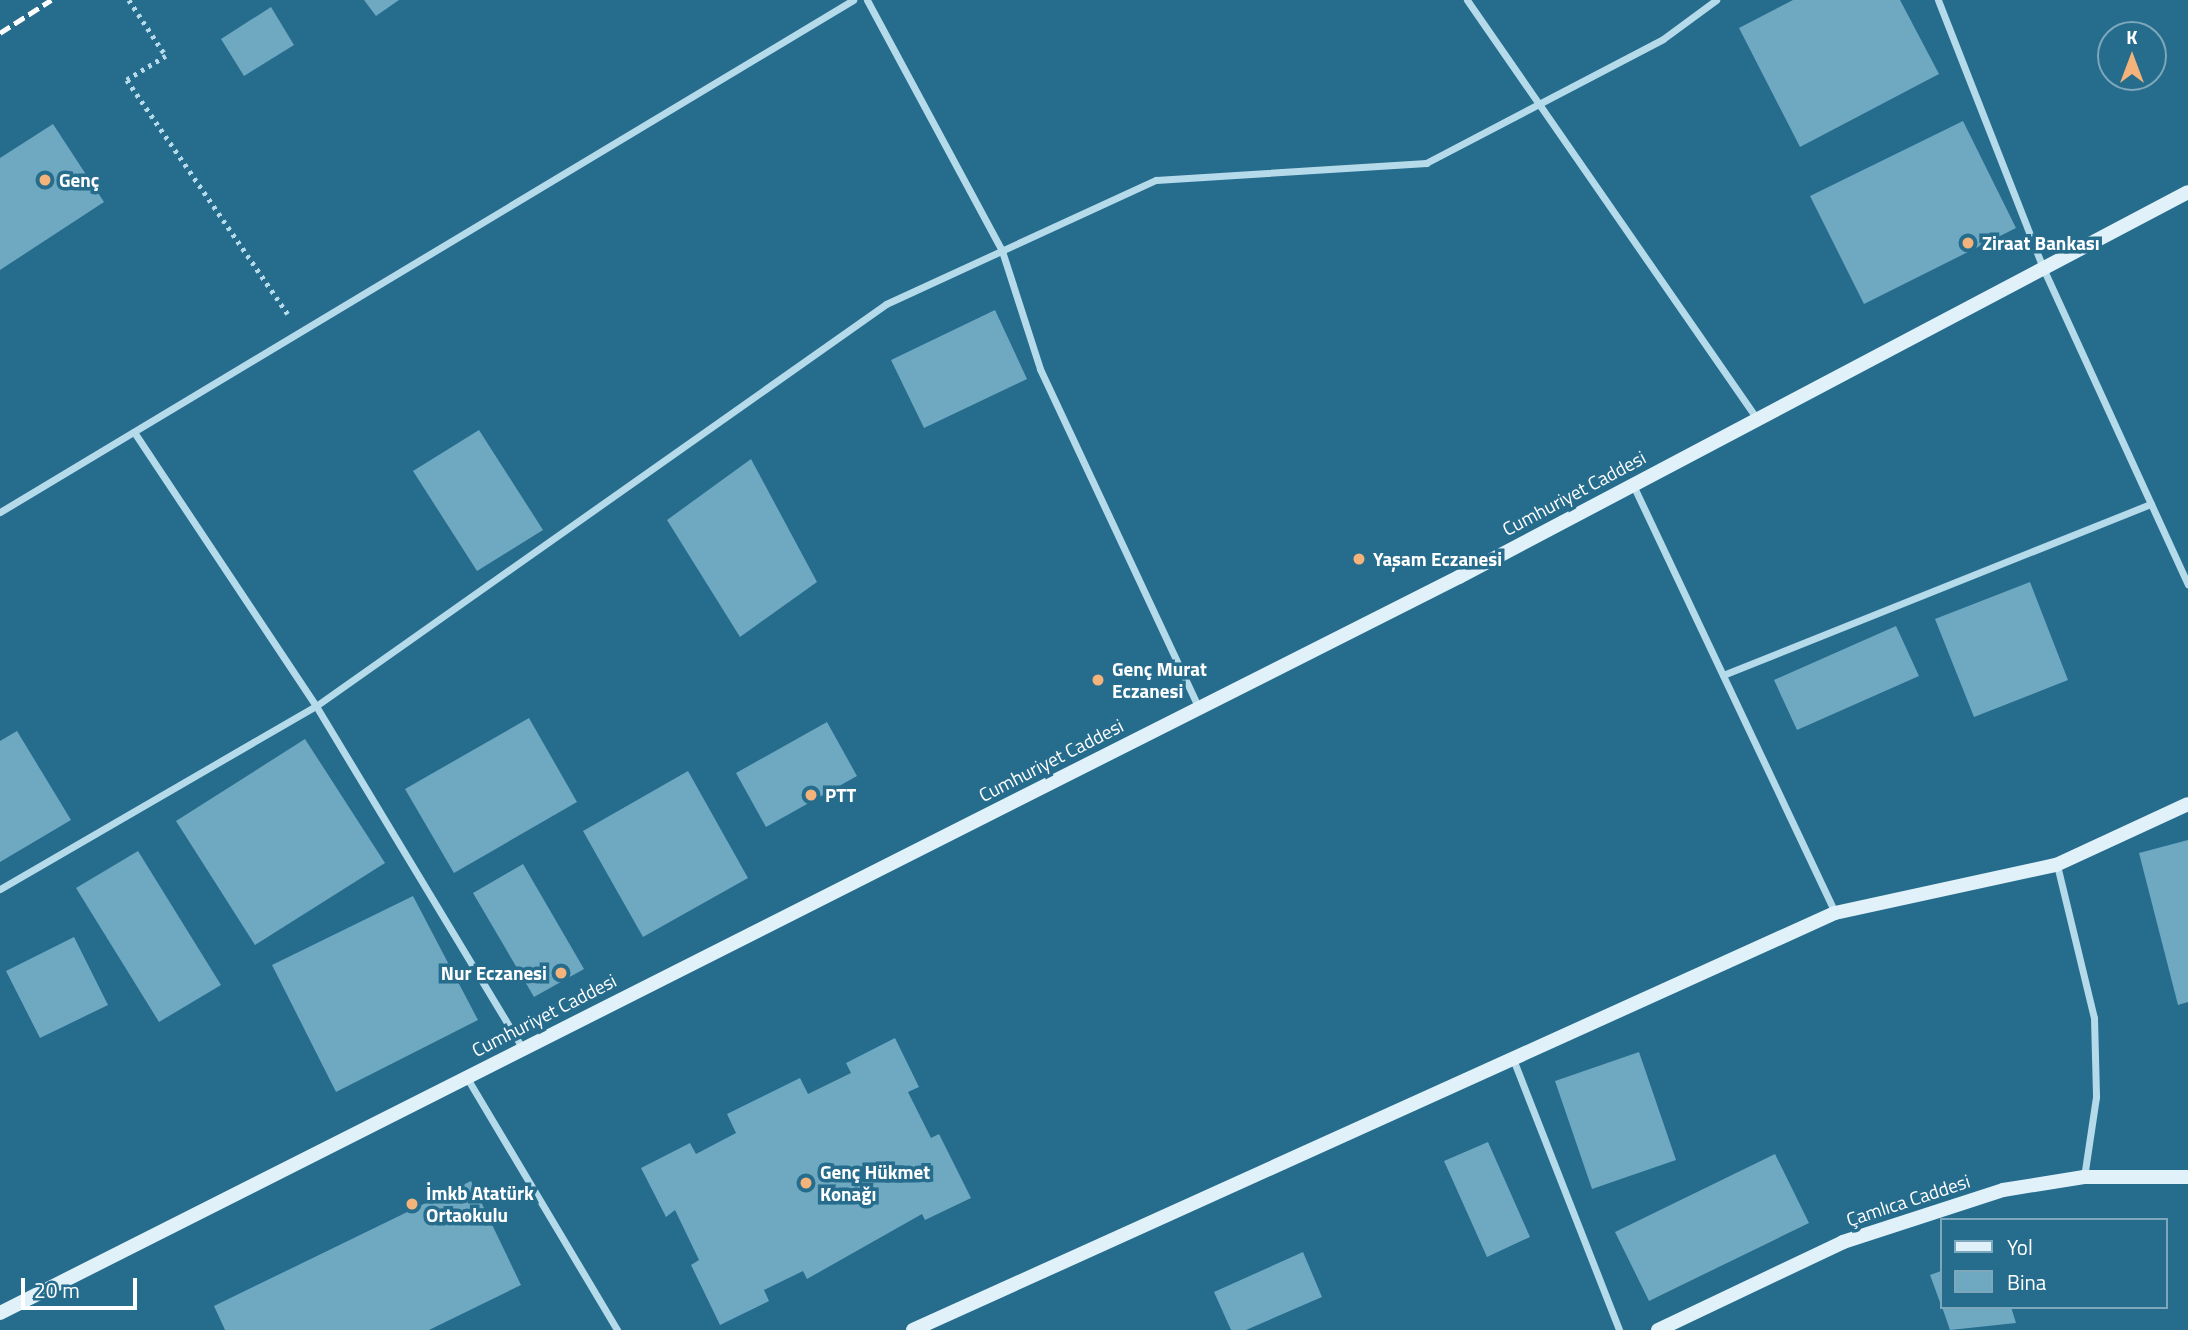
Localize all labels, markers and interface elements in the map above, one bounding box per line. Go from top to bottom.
north arrow [2097,21,2167,91]
text: K [2126,22,2138,51]
place label: Genç [59,169,99,191]
marker: Genç [37,172,53,188]
place label: Ziraat Bankası [1982,232,2100,254]
marker: Ziraat Bankası [1960,235,1976,251]
street label: Cumhuriyet Caddesi [1498,446,1650,540]
place label: Yaşam Eczanesi [1373,548,1502,570]
marker: Yaşam Eczanesi [1351,551,1367,567]
place label: Genç Murat Eczanesi [1112,658,1207,702]
marker: Genç Murat Eczanesi [1090,672,1106,688]
street label: Cumhuriyet Caddesi [975,714,1127,806]
place label: PTT [825,784,856,806]
marker: PTT [803,787,819,803]
place label: Nur Eczanesi [441,962,547,984]
marker: Nur Eczanesi [553,965,569,981]
street label: Cumhuriyet Caddesi [468,969,620,1061]
place label: Genç Hükmet Konağı [820,1161,930,1205]
street label: Çamlıca Caddesi [1843,1169,1973,1231]
marker: Genç Hükmet Konağı [798,1175,814,1191]
place label: İmkb Atatürk Ortaokulu [426,1182,534,1226]
marker: İmkb Atatürk Ortaokulu [404,1196,420,1212]
legend [1940,1218,2167,1309]
text: Yol [2007,1231,2033,1263]
scale bar [24,1264,140,1308]
text: Bina [2007,1266,2046,1298]
text: 20 m [34,1274,80,1306]

